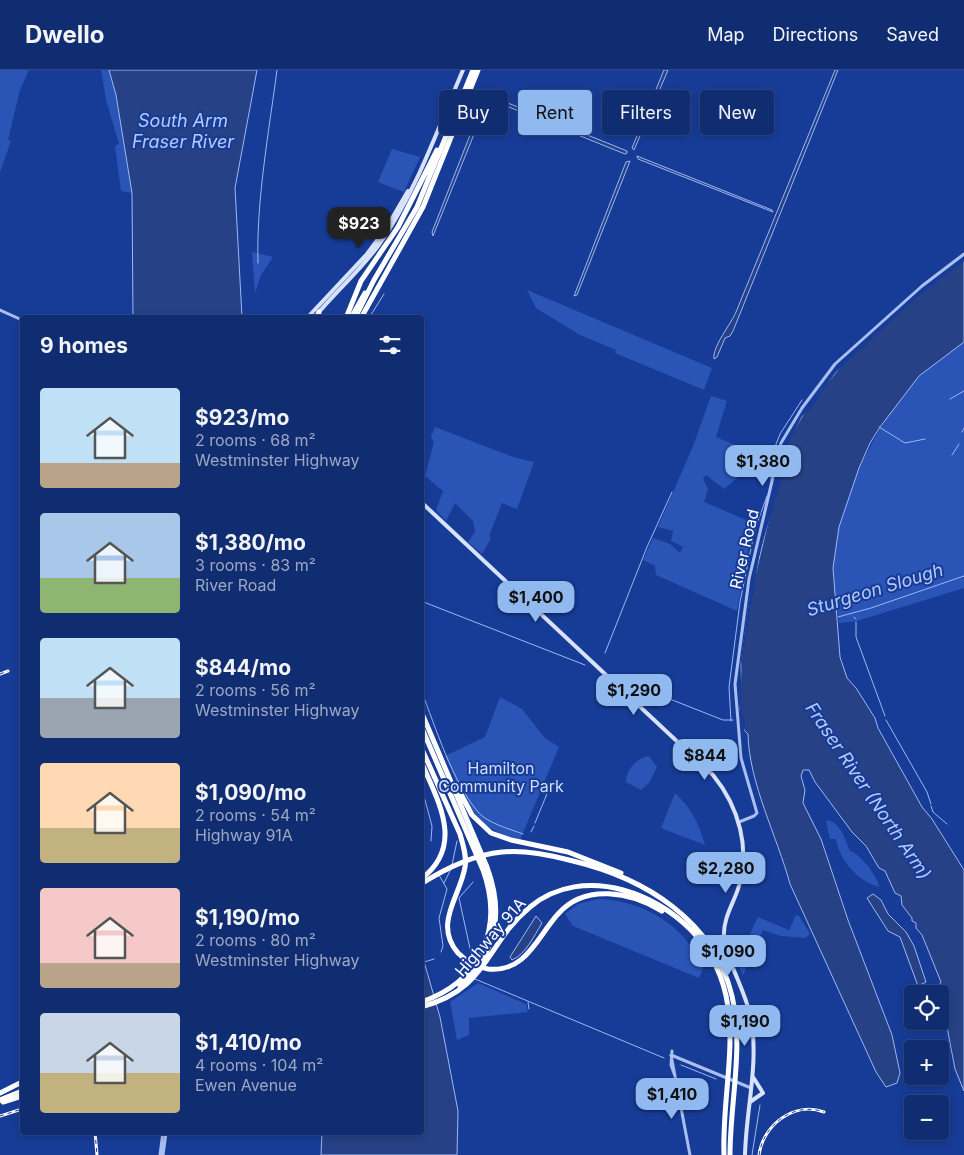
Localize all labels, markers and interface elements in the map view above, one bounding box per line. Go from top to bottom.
text: Dwello [25,20,104,49]
text: Map [707,24,745,45]
text: Directions [773,24,858,45]
text: Saved [886,24,939,45]
chip: Buy [439,90,508,135]
chip: Rent [518,90,592,135]
chip: Filters [602,90,690,135]
chip: New [700,90,774,135]
water label: South Arm Fraser River [132,110,235,152]
pin: $923 [329,206,389,249]
text: $923 [338,213,380,233]
icon: filters [376,331,404,359]
text: 9 homes [40,333,128,358]
text: $923/mo [195,405,289,430]
icon: home [80,408,140,468]
text: 2 rooms · 68 m² [195,430,316,450]
pin: $1,380 [722,444,804,487]
text: Westminster Highway [195,450,360,470]
text: $1,380 [736,451,790,471]
street label: River Road [725,507,763,591]
text: $1,380/mo [195,530,306,555]
icon: home [80,533,140,593]
text: 3 rooms · 83 m² [195,555,316,575]
water label: Sturgeon Slough [804,559,946,620]
text: River Road [195,575,276,595]
pin: $1,400 [495,580,577,623]
text: $1,400 [508,587,564,607]
text: $844/mo [195,655,291,680]
icon: home [80,658,140,718]
pin: $1,290 [593,674,675,716]
text: 2 rooms · 56 m² [195,680,316,700]
text: $1,290 [607,680,661,700]
water label: Fraser River (North Arm) [801,698,935,883]
text: Westminster Highway [195,700,360,720]
pin: $844 [675,738,735,781]
text: $844 [684,745,726,765]
park label: Hamilton Community Park [438,758,564,796]
text: $1,090/mo [195,780,306,805]
icon: home [80,783,140,843]
text: 2 rooms · 54 m² [195,805,316,825]
text: Highway 91A [195,825,293,845]
pin: $2,280 [685,852,767,894]
text: $2,280 [697,858,755,878]
street label: Highway 91A [450,894,530,980]
text: $1,190/mo [195,905,300,930]
icon: home [80,908,140,968]
text: 2 rooms · 80 m² [195,930,316,950]
pin: $1,090 [687,934,769,977]
text: $1,090 [701,941,755,961]
text: Westminster Highway [195,950,360,970]
map controls [904,985,949,1140]
button: locate [904,985,949,1030]
pin: $1,190 [704,1004,786,1047]
text: $1,190 [720,1011,770,1031]
text: $1,410/mo [195,1030,302,1055]
icon: home [80,1033,140,1093]
button: + [904,1040,949,1085]
text: 4 rooms · 104 m² [195,1055,323,1075]
text: Ewen Avenue [195,1075,297,1095]
pin: $1,410 [631,1078,713,1120]
text: $1,410 [647,1084,697,1104]
button: − [904,1095,949,1140]

